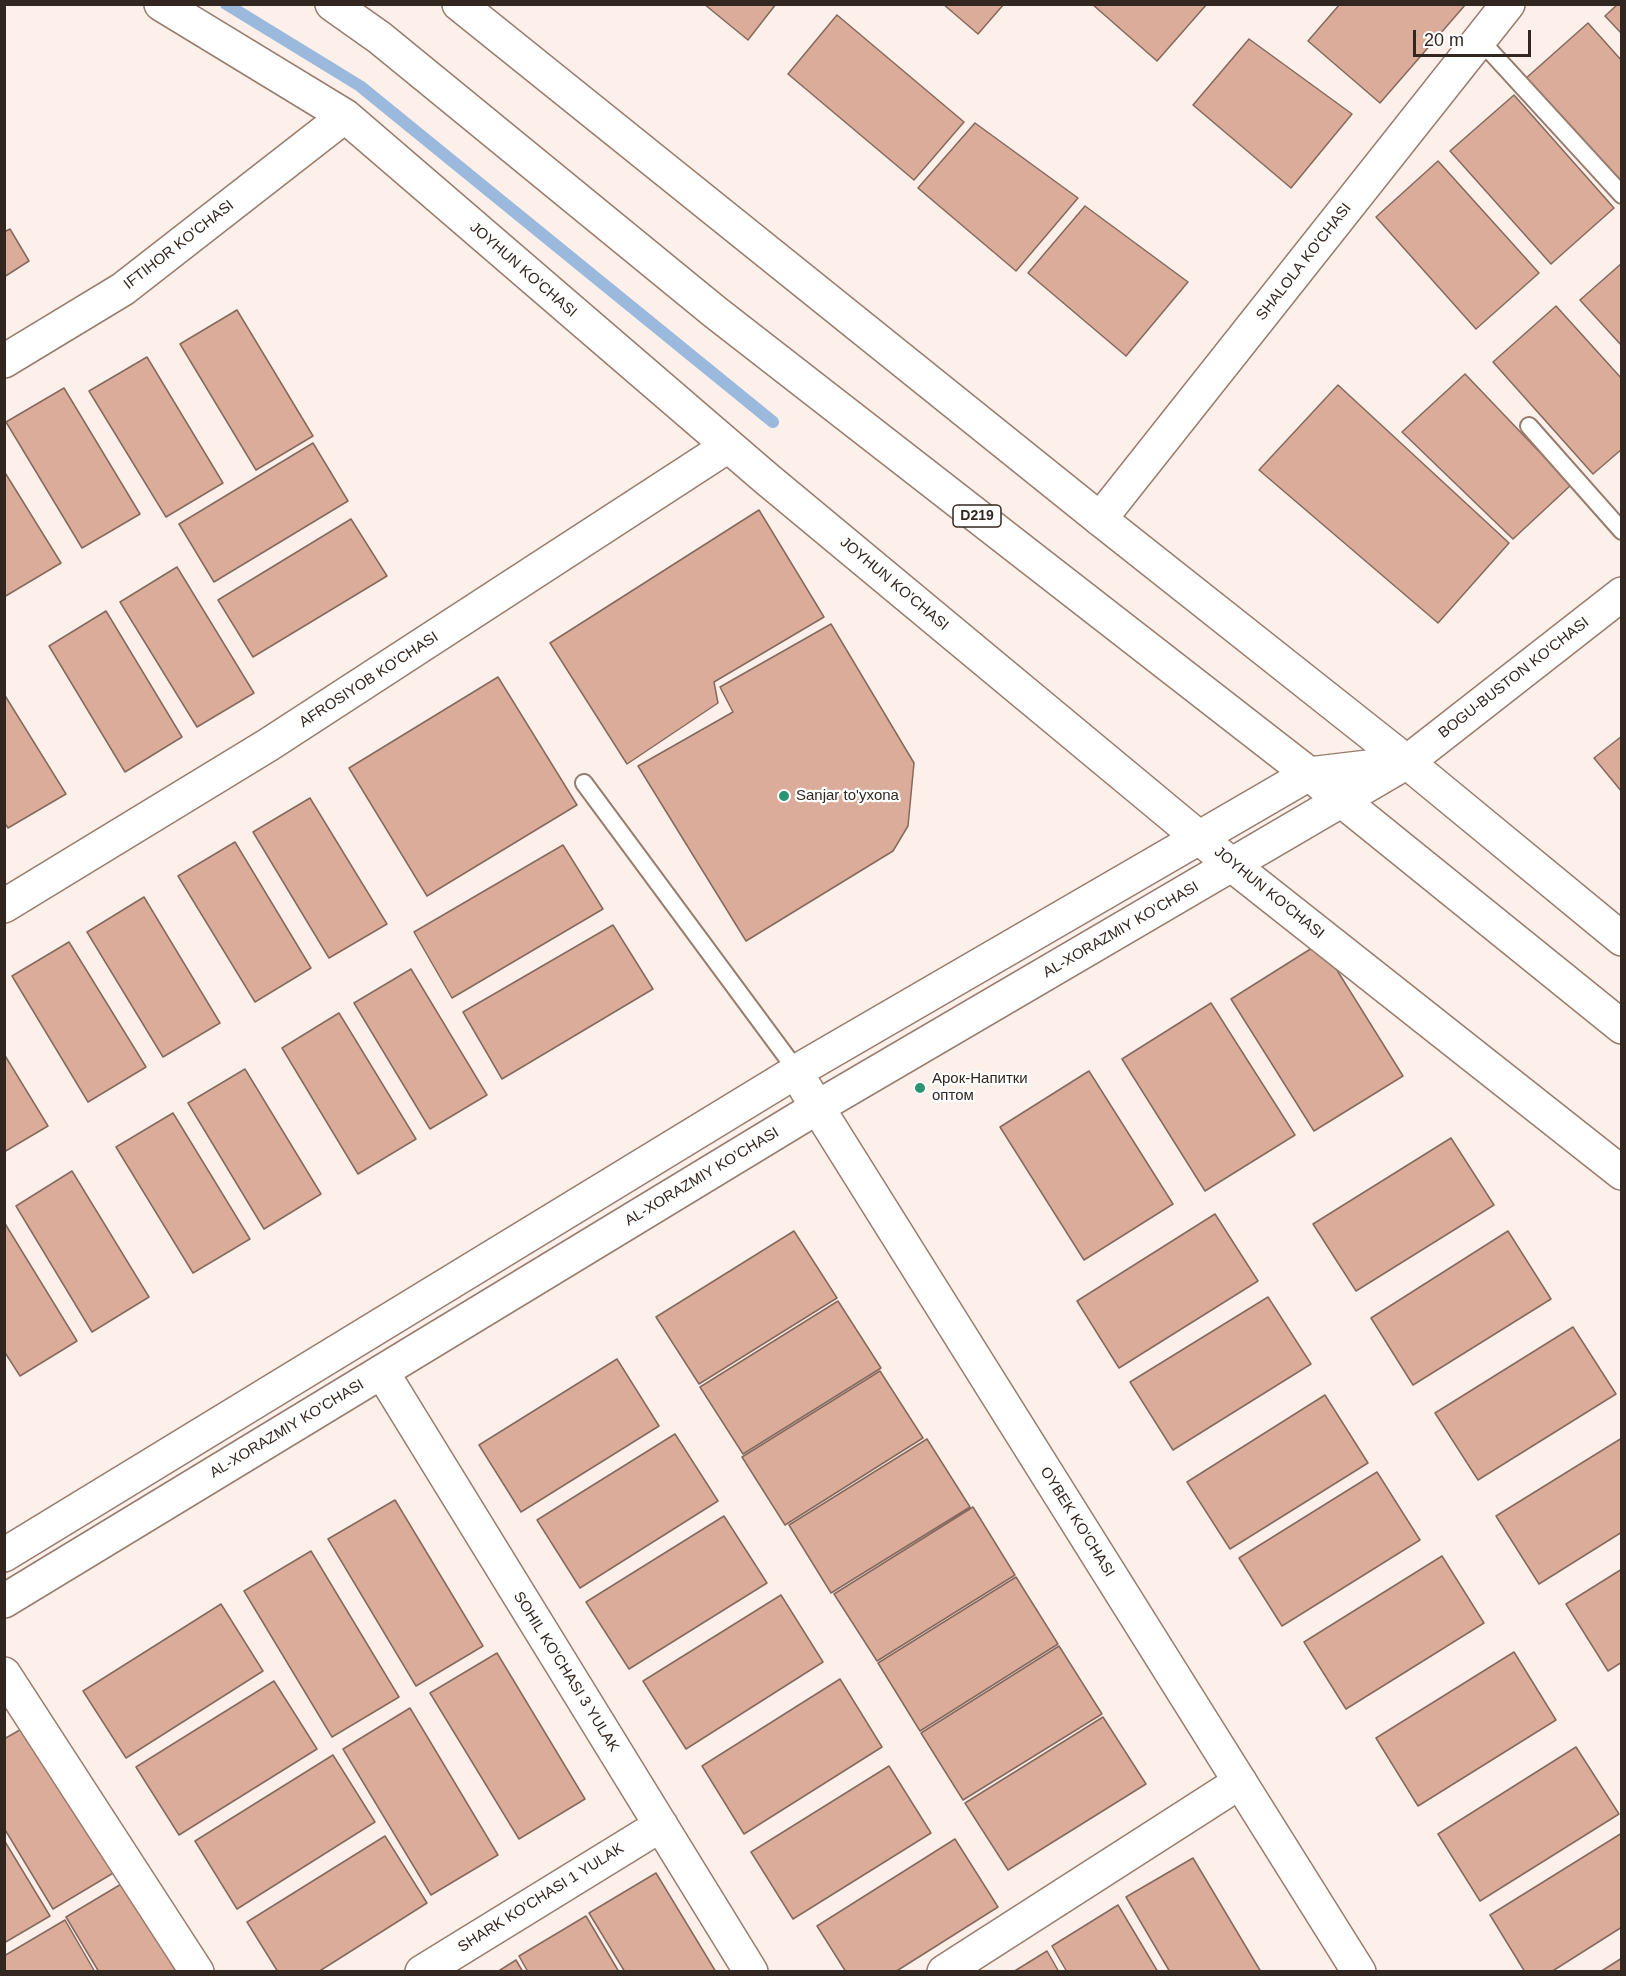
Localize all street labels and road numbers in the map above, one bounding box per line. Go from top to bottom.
street label: IFTIHOR KO'CHASI [120,196,238,294]
street label: SHALOLA KO'CHASI [1253,200,1355,324]
street label: JOYHUN KO'CHASI [466,219,580,321]
road number: D219 [953,505,1001,527]
street label: JOYHUN KO'CHASI [836,533,952,635]
street label: BOGU-BUSTON KO'CHASI [1435,614,1593,742]
street label: AFROSIYOB KO'CHASI [296,628,442,732]
street label: JOYHUN KO'CHASI [1210,843,1328,943]
street label: AL-XORAZMIY KO’CHASI [1040,878,1202,982]
street label: AL-XORAZMIY KO’CHASI [622,1124,782,1230]
street label: AL-XORAZMIY KO’CHASI [207,1376,367,1482]
street label: OYBEK KO'CHASI [1036,1464,1118,1580]
street label: SOHIL KO'CHASI 3 YULAK [509,1589,623,1755]
street label: SHARK KO'CHASI 1 YULAK [455,1839,627,1957]

